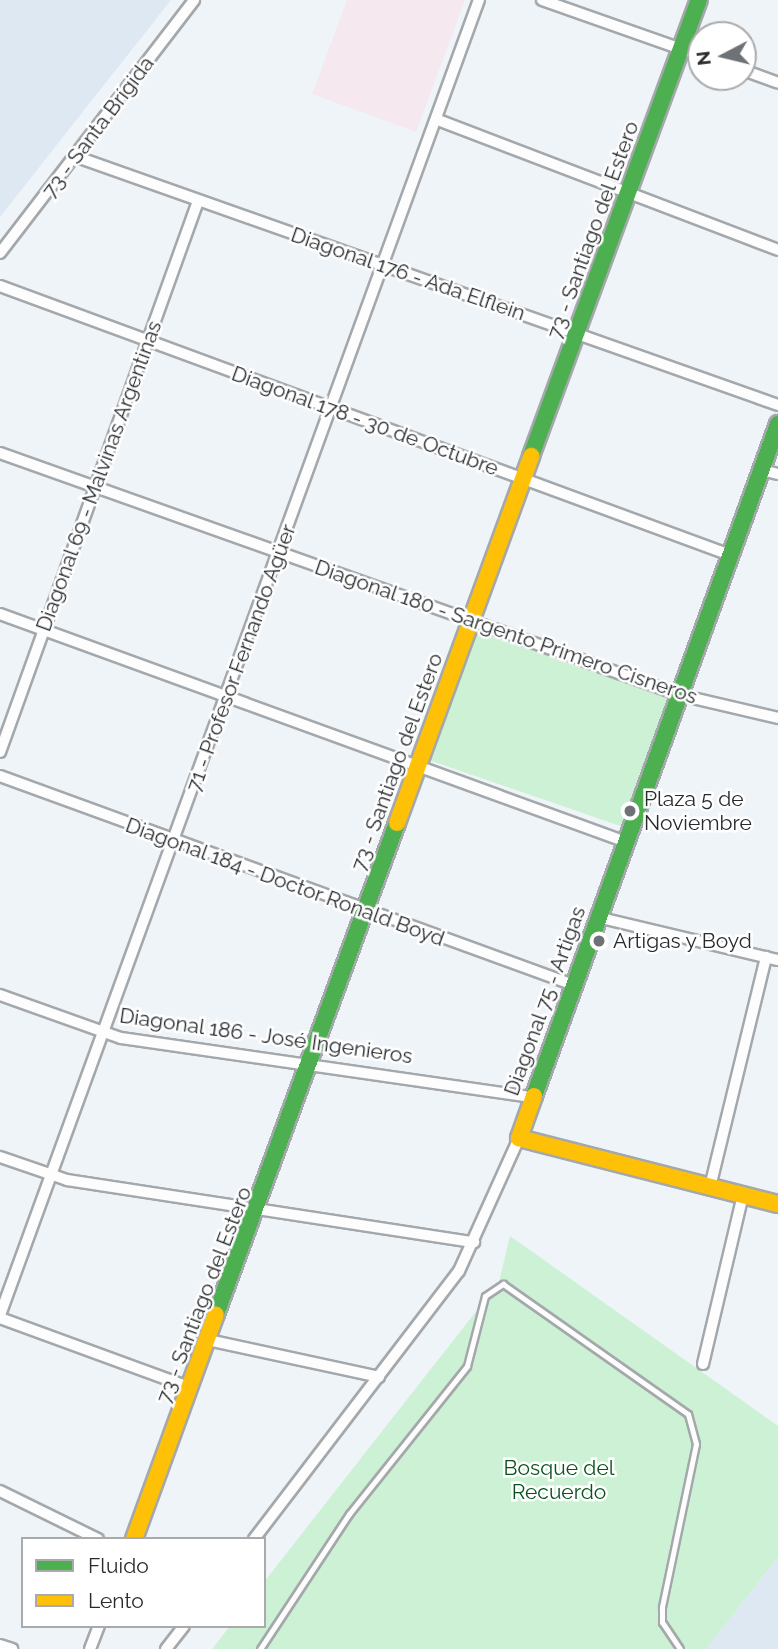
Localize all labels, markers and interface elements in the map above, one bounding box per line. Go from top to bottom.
north arrow [687,21,757,91]
text: N [691,50,715,67]
street label: 73 - Santa Brígida [37,51,159,203]
street label: 73 - Santiago del Estero [542,117,644,343]
street label: Diagonal 176 - Ada Elflein [287,222,529,326]
street label: Diagonal 69 - Malvinas Argentinas [31,317,167,635]
street label: Diagonal 178 - 30 de Octubre [228,361,502,481]
street label: 71 - Profesor Fernando Agüer [181,520,301,796]
street label: Diagonal 180 - Sargento Primero Cisneros [311,554,701,710]
street label: 73 - Santiago del Estero [346,649,448,875]
place label: Plaza 5 de Noviembre [644,786,752,836]
marker: Plaza 5 de Noviembre [622,803,638,819]
street label: Diagonal 184 - Doctor Ronald Boyd [122,812,448,952]
street label: Diagonal 75 - Artigas [499,902,591,1100]
place label: Artigas y Boyd [613,928,753,954]
marker: Artigas y Boyd [591,933,607,949]
street label: Diagonal 186 - José Ingenieros [117,1003,415,1069]
street label: 73 - Santiago del Estero [151,1183,257,1407]
park label: Bosque del Recuerdo [504,1455,614,1505]
legend [21,1537,266,1628]
text: Fluido [88,1553,149,1578]
text: Lento [88,1588,144,1613]

